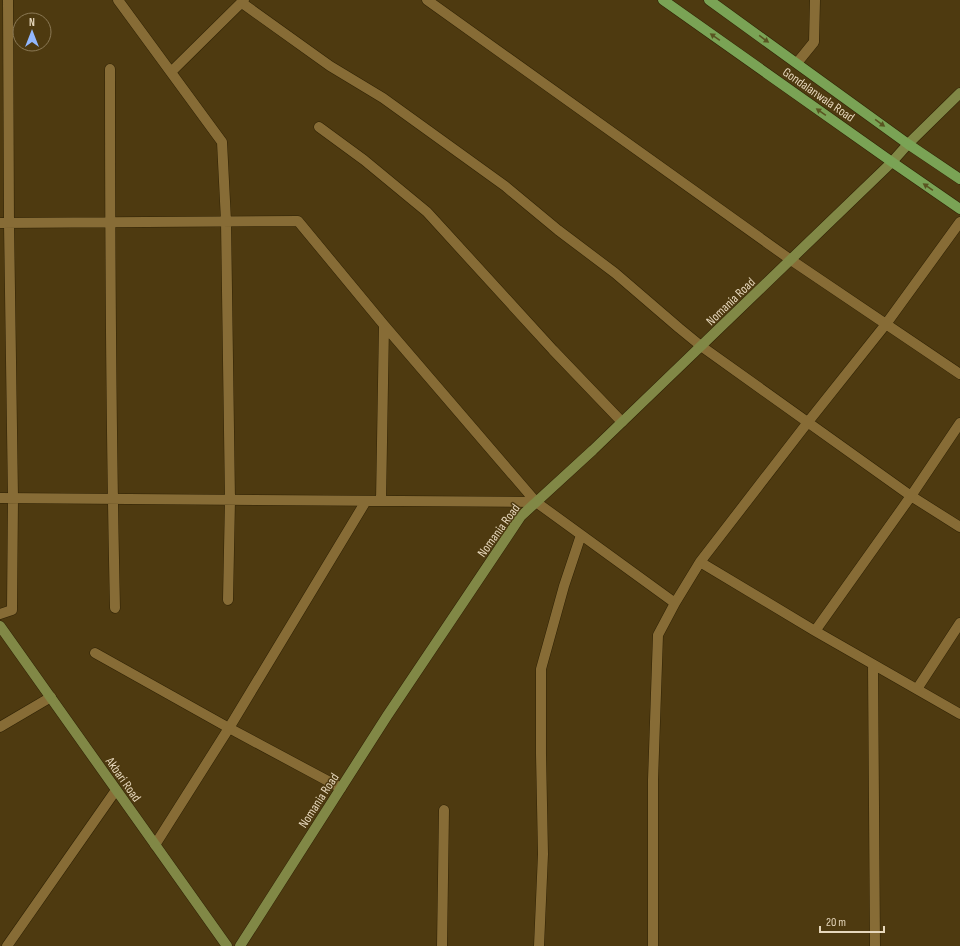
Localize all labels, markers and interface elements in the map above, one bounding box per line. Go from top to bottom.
north arrow [12,12,52,52]
text: N [29,16,35,29]
one-way arrow [710,33,721,41]
one-way arrow [758,35,769,43]
street label: Gondalanwala Road [779,64,857,126]
one-way arrow [816,108,827,116]
one-way arrow [875,119,886,128]
one-way arrow [923,183,933,191]
street label: Nomania Road [703,274,759,329]
street label: Nomania Road [474,501,524,560]
street label: Akbari Road [101,753,144,805]
street label: Nomania Road [295,770,342,831]
scale bar [820,908,884,934]
text: 20 m [826,915,846,930]

